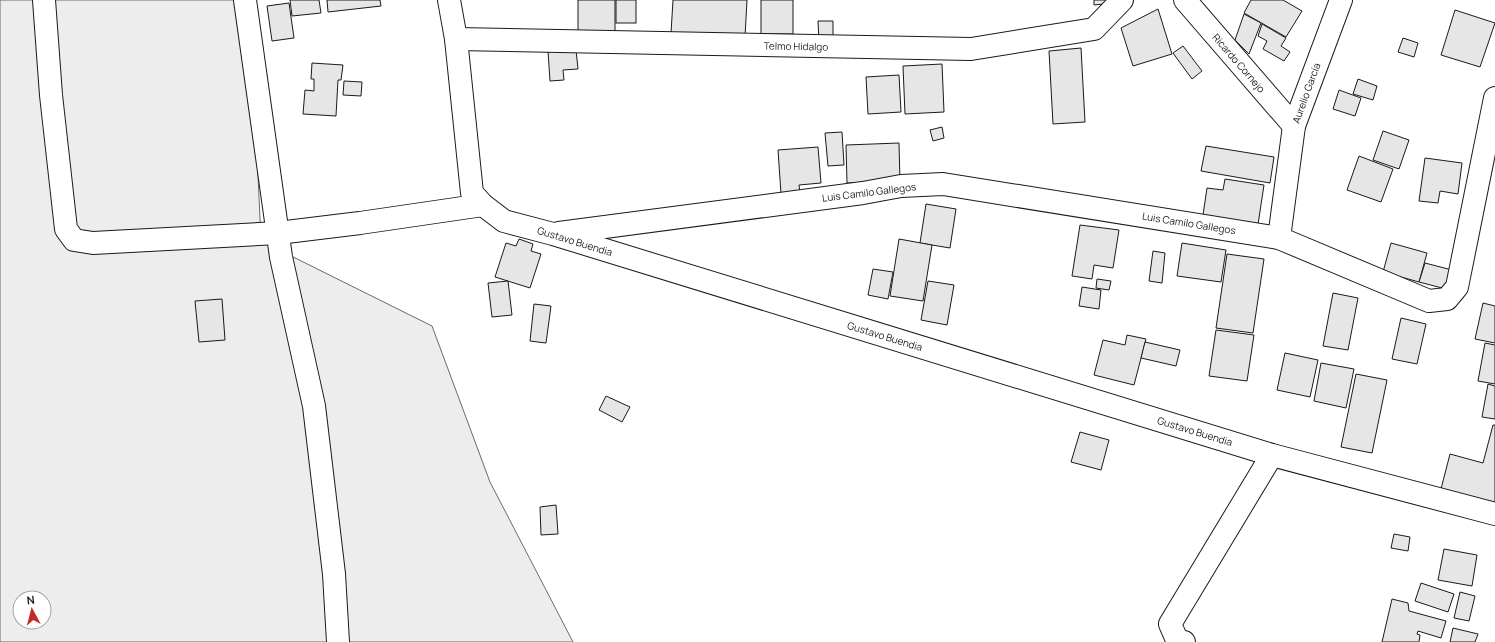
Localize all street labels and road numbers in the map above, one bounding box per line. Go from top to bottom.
street label: Ricardo Cornejo [1209,31,1269,96]
street label: Telmo Hidalgo [764,38,828,54]
street label: Aurelio García [1289,61,1323,125]
street label: Luis Camilo Gallegos [821,179,917,205]
street label: Luis Camilo Gallegos [1141,209,1237,237]
street label: Gustavo Buendia [536,223,614,259]
street label: Gustavo Buendia [846,318,924,354]
street label: Gustavo Buendia [1156,413,1234,449]

